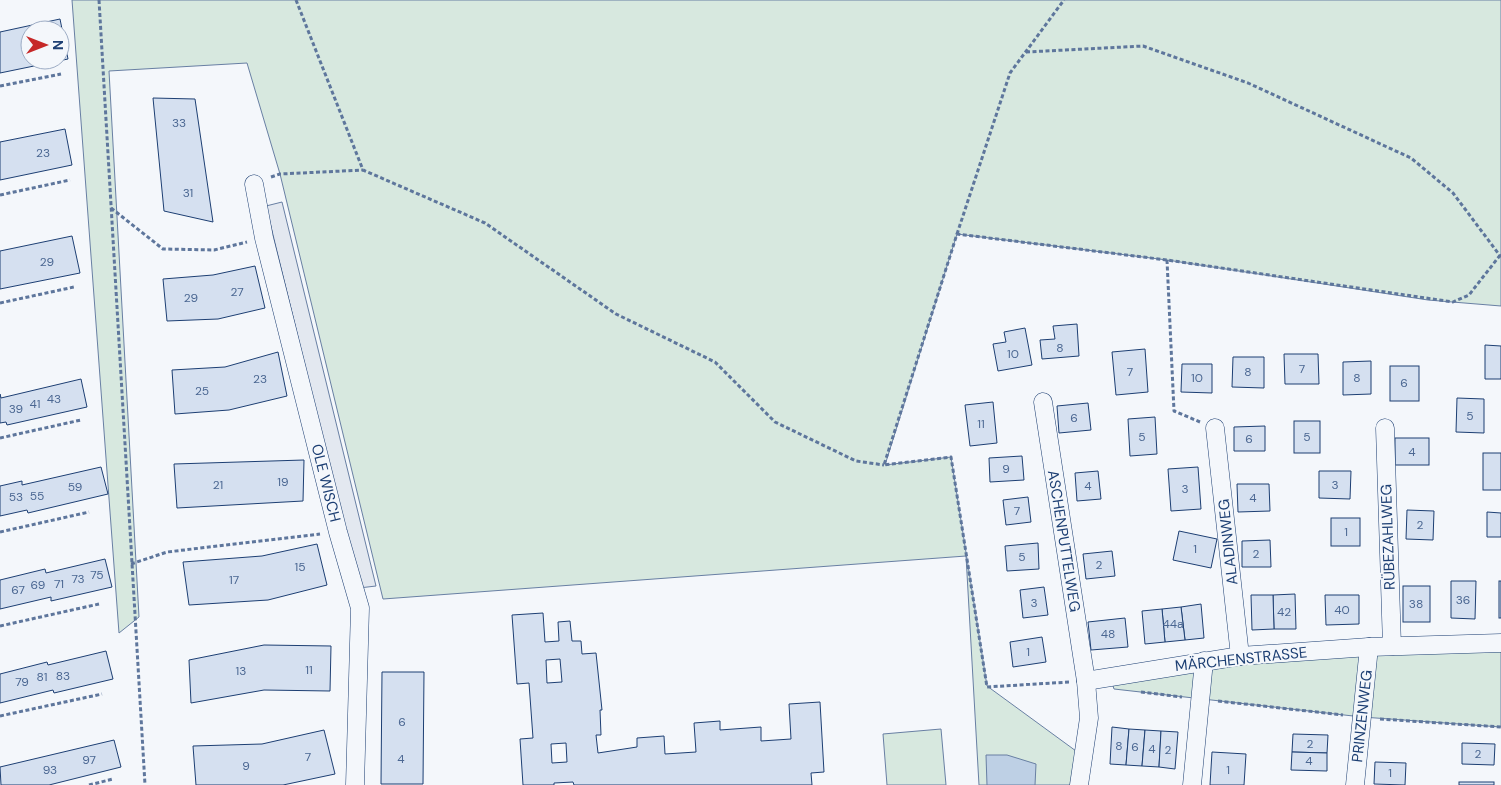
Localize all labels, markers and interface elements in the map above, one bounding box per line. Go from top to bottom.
north arrow [20,20,70,70]
text: N [49,40,67,50]
house number: 33 [172,115,186,131]
house number: 23 [36,145,50,161]
house number: 31 [183,185,193,201]
house number: 29 [40,254,54,270]
house number: 27 [230,284,244,300]
house number: 29 [184,290,198,306]
house number: 8 [1056,340,1064,356]
house number: 10 [1007,346,1019,362]
house number: 7 [1299,361,1305,377]
house number: 7 [1127,364,1133,380]
house number: 8 [1244,364,1252,380]
house number: 10 [1191,370,1203,386]
house number: 8 [1353,370,1361,386]
house number: 23 [253,371,267,387]
house number: 6 [1400,375,1408,391]
house number: 25 [195,383,209,399]
house number: 43 [47,391,61,407]
house number: 41 [29,396,41,412]
house number: 39 [9,401,23,417]
house number: 5 [1466,408,1474,424]
house number: 6 [1070,410,1078,426]
house number: 11 [977,416,985,432]
house number: 5 [1138,429,1146,445]
house number: 5 [1303,429,1311,445]
house number: 6 [1245,431,1253,447]
street label: OLE WISCH [307,442,345,524]
house number: 4 [1408,444,1416,460]
house number: 9 [1002,461,1010,477]
street label: ASCHENPUTTELWEG [1043,469,1085,613]
house number: 19 [277,474,289,490]
house number: 21 [213,477,223,493]
house number: 3 [1331,477,1339,493]
house number: 4 [1084,478,1092,494]
house number: 59 [68,479,82,495]
house number: 3 [1181,481,1189,497]
street label: RÜBEZAHLWEG [1376,484,1400,590]
house number: 55 [30,488,44,504]
house number: 53 [9,489,23,505]
house number: 4 [1249,490,1257,506]
street label: ALADINWEG [1214,498,1242,586]
house number: 7 [1014,503,1020,519]
house number: 2 [1417,517,1424,533]
house number: 1 [1344,524,1348,540]
house number: 1 [1193,541,1197,557]
house number: 2 [1253,546,1260,562]
house number: 5 [1018,549,1026,565]
house number: 2 [1096,557,1103,573]
house number: 15 [294,559,306,575]
house number: 75 [90,567,104,583]
house number: 73 [71,571,85,587]
house number: 17 [229,572,239,588]
house number: 71 [54,576,64,592]
house number: 69 [31,577,45,593]
house number: 67 [11,582,25,598]
house number: 36 [1456,592,1470,608]
house number: 3 [1030,595,1038,611]
house number: 38 [1409,596,1423,612]
house number: 40 [1334,602,1350,618]
house number: 42 [1277,604,1291,620]
house number: 44a [1162,616,1184,632]
house number: 48 [1101,626,1115,642]
street label: MÄRCHENSTRASSE [1174,642,1308,676]
house number: 1 [1026,644,1030,660]
house number: 11 [305,662,313,678]
house number: 13 [236,663,246,679]
house number: 83 [56,668,70,684]
house number: 81 [37,669,47,685]
street label: PRINZENWEG [1347,669,1377,763]
house number: 79 [15,674,29,690]
house number: 6 [398,714,406,730]
house number: 2 [1307,736,1314,752]
house number: 8 [1115,738,1123,754]
house number: 6 [1131,739,1139,755]
house number: 4 [1148,741,1156,757]
house number: 2 [1165,742,1172,758]
house number: 2 [1475,746,1482,762]
house number: 7 [305,749,311,765]
house number: 4 [397,751,405,767]
house number: 97 [82,752,96,768]
house number: 4 [1305,753,1313,769]
house number: 9 [242,758,250,774]
house number: 93 [43,762,57,778]
house number: 1 [1226,762,1230,778]
house number: 1 [1388,765,1392,781]

